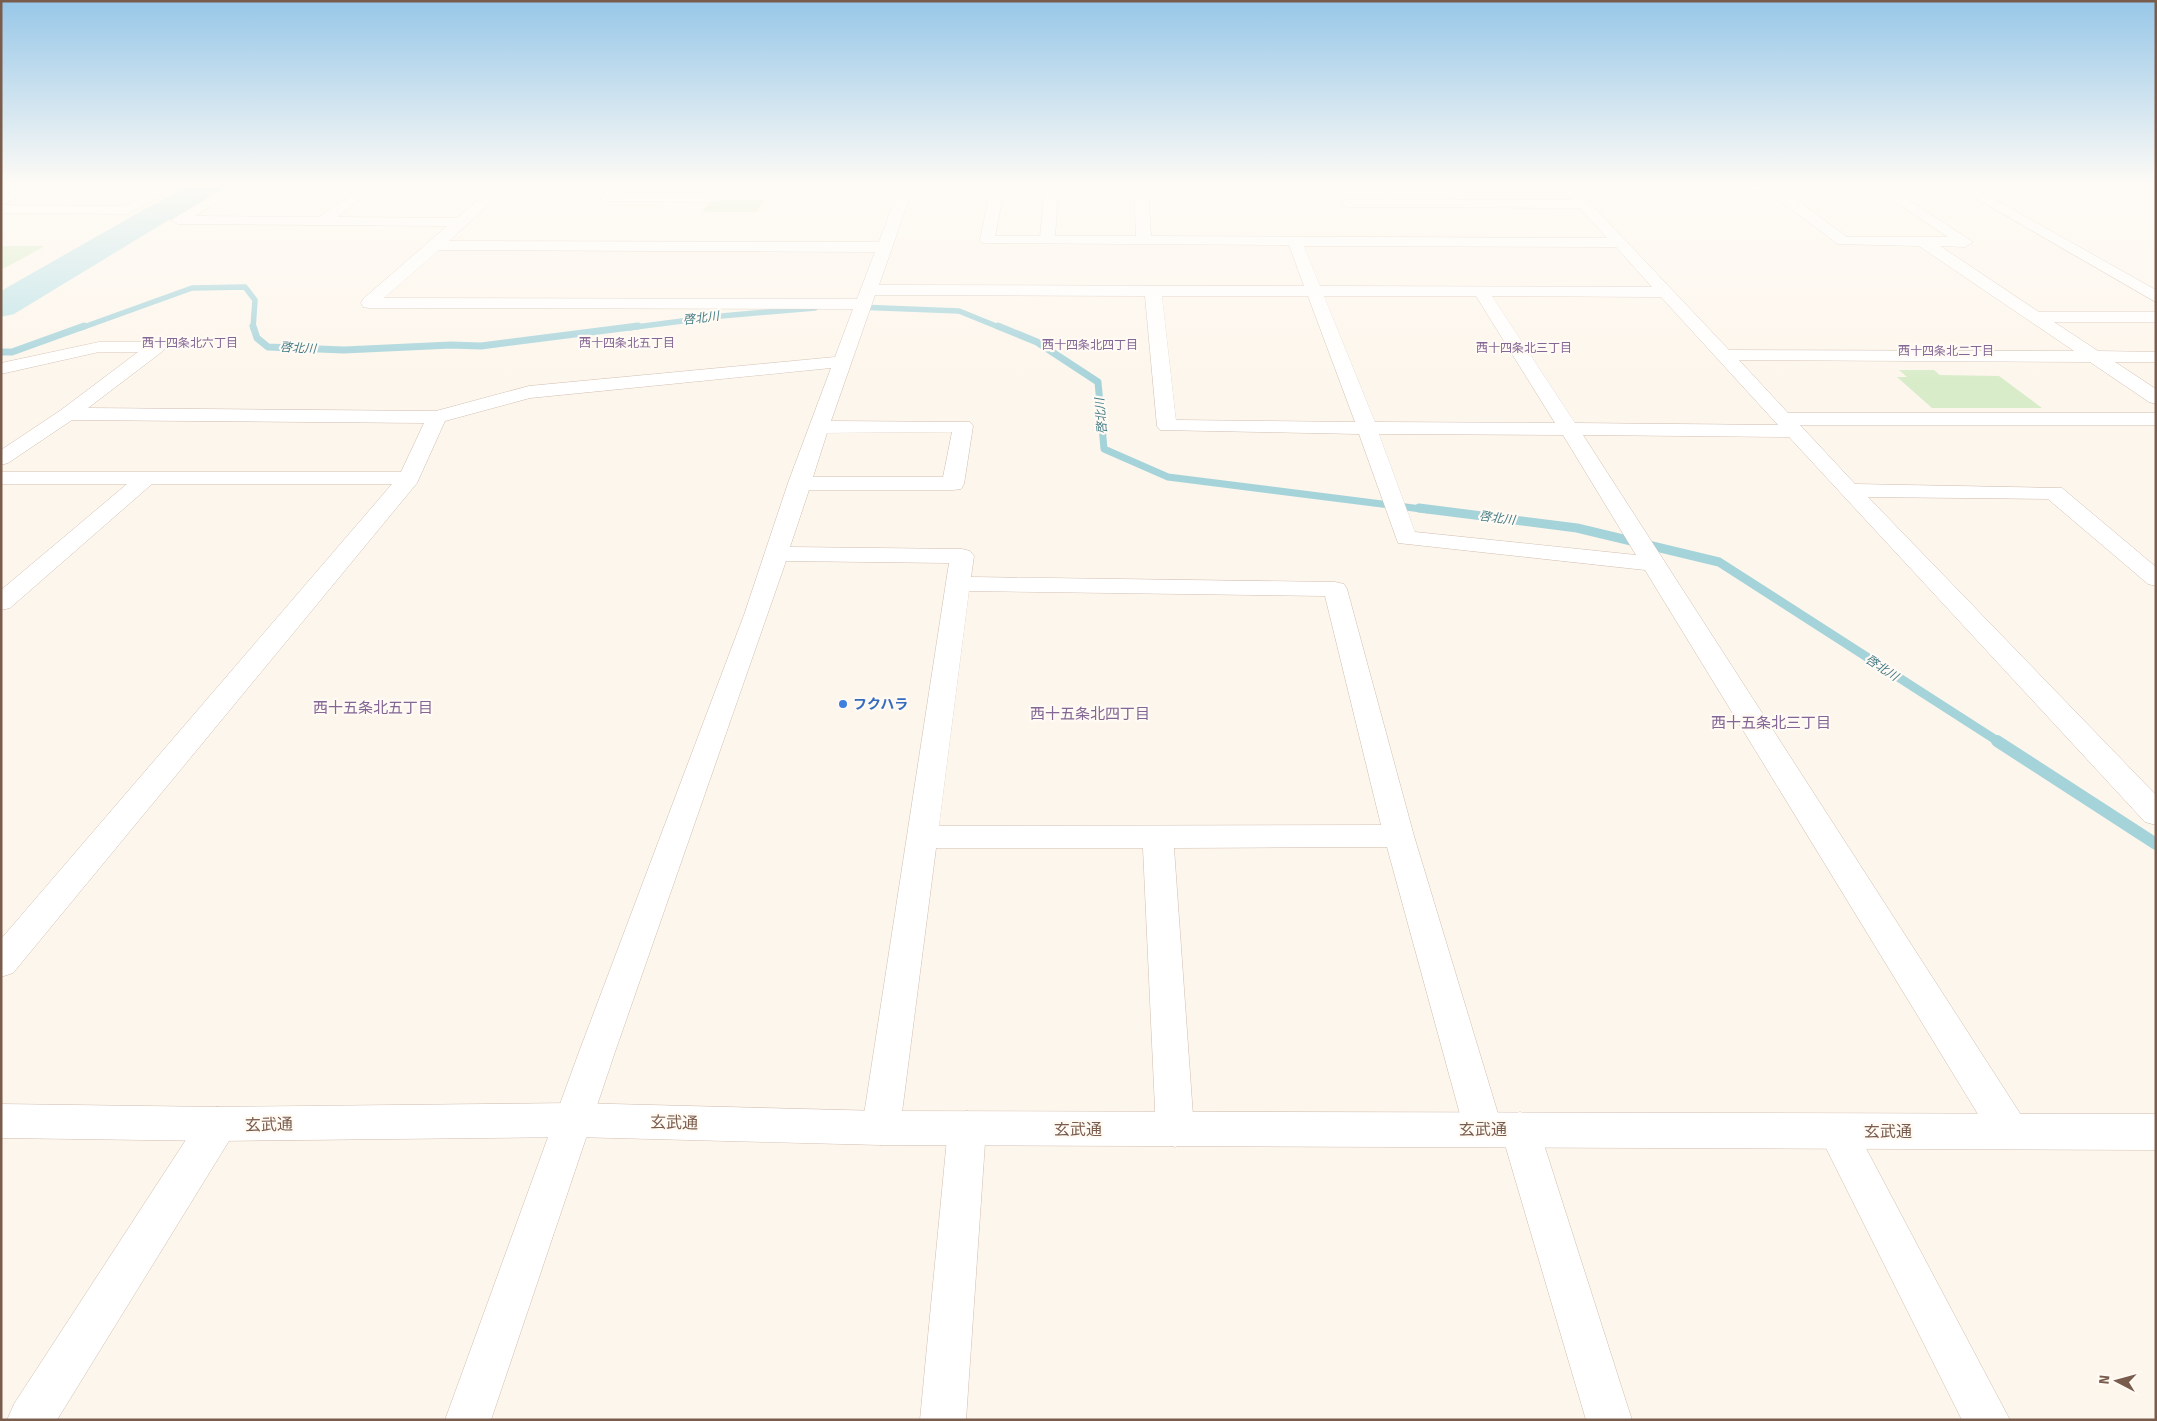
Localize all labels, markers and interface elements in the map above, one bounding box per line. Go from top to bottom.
water label: 啓北川 [682,309,722,327]
district label: 西十四条北六丁目 [142,336,238,350]
district label: 西十四条北五丁目 [579,336,675,350]
district label: 西十四条北四丁目 [1042,338,1138,352]
water label: 啓北川 [280,340,318,356]
district label: 西十四条北三丁目 [1476,341,1572,355]
district label: 西十四条北二丁目 [1898,344,1994,358]
water label: 啓北川 [1092,395,1110,435]
water label: 啓北川 [1478,509,1518,527]
water label: 啓北川 [1863,652,1903,685]
place label: フクハラ [853,696,908,713]
marker: フクハラ [837,698,849,710]
district label: 西十五条北五丁目 [313,699,433,717]
district label: 西十五条北四丁目 [1030,705,1150,723]
district label: 西十五条北三丁目 [1711,714,1831,732]
street label: 玄武通 [650,1113,698,1132]
street label: 玄武通 [245,1115,293,1134]
street label: 玄武通 [1054,1120,1102,1139]
street label: 玄武通 [1459,1120,1507,1139]
street label: 玄武通 [1864,1122,1912,1141]
north arrow [2092,1356,2142,1406]
text: N [2096,1374,2114,1385]

